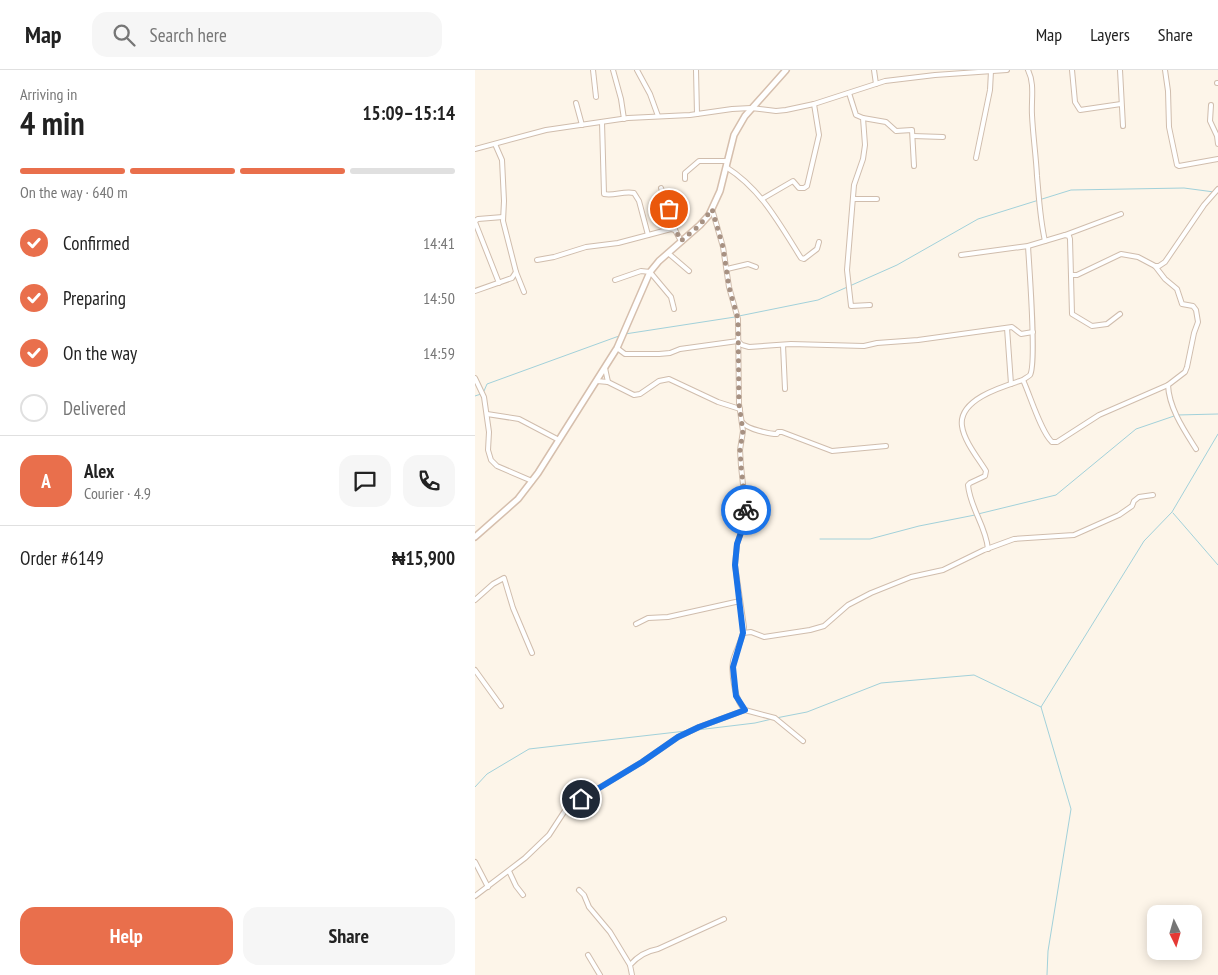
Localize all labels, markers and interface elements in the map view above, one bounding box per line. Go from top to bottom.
search box [92,12,442,57]
text: Map [25,19,62,50]
icon: search [110,21,138,49]
text: Search here [150,23,227,47]
text: Map [1036,23,1062,46]
text: Layers [1090,23,1130,46]
text: Share [1158,23,1193,46]
text: Arriving in [20,84,77,104]
text: 15:09–15:14 [362,101,455,125]
text: 4 min [20,102,85,144]
text: On the way · 640 m [20,182,128,202]
pin [648,188,690,230]
icon: bag [655,195,683,223]
icon: check [20,229,48,257]
text: Confirmed [63,231,130,255]
text: 14:41 [423,233,455,253]
icon: check [20,284,48,312]
text: Preparing [63,286,126,310]
text: 14:50 [423,288,455,308]
icon: check [20,339,48,367]
text: On the way [63,341,137,365]
text: 14:59 [423,343,455,363]
text: Delivered [63,396,126,420]
button: chat [339,455,391,507]
button: phone [403,455,455,507]
text: Alex [84,459,114,483]
text: A [41,469,51,493]
text: Courier · 4.9 [84,483,151,503]
courier [721,485,771,535]
icon: bike [732,496,760,524]
text: Order #6149 [20,546,104,570]
text: ₦15,900 [392,546,455,570]
pin [560,778,602,820]
icon: home [567,785,595,813]
north arrow [1147,905,1203,960]
map controls [1147,905,1202,960]
button: Help [20,907,233,965]
button: Share [243,907,455,965]

